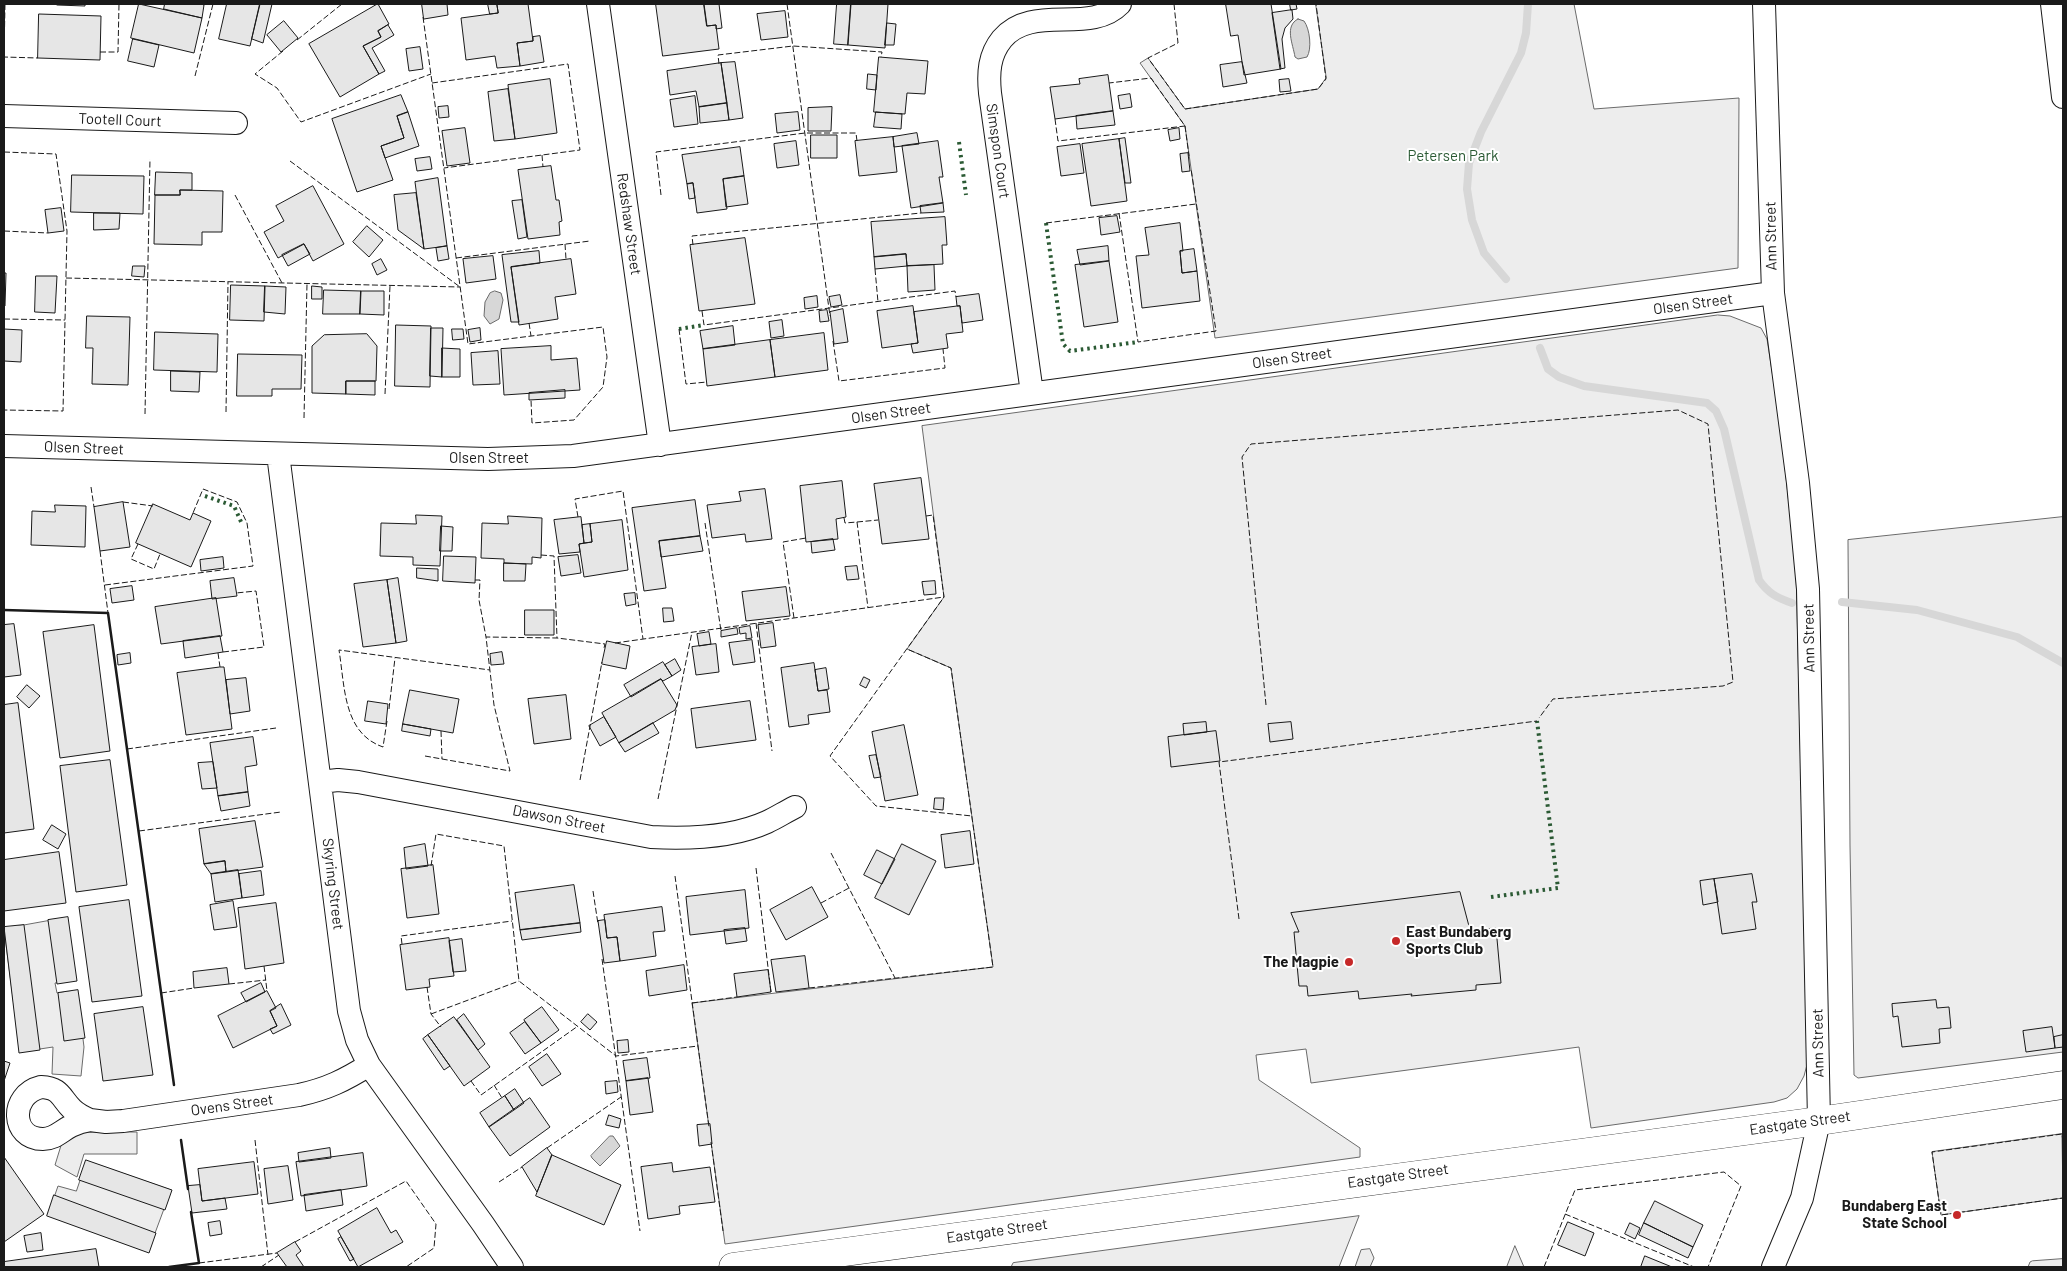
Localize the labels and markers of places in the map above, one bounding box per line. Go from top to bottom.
place label: East Bundaberg Sports Club [1406,923,1511,958]
marker: East Bundaberg Sports Club [1390,935,1402,947]
place label: The Magpie [1263,953,1339,971]
marker: The Magpie [1343,956,1355,968]
place label: Bundaberg East State School [1842,1197,1947,1232]
marker: Bundaberg East State School [1951,1209,1963,1221]

